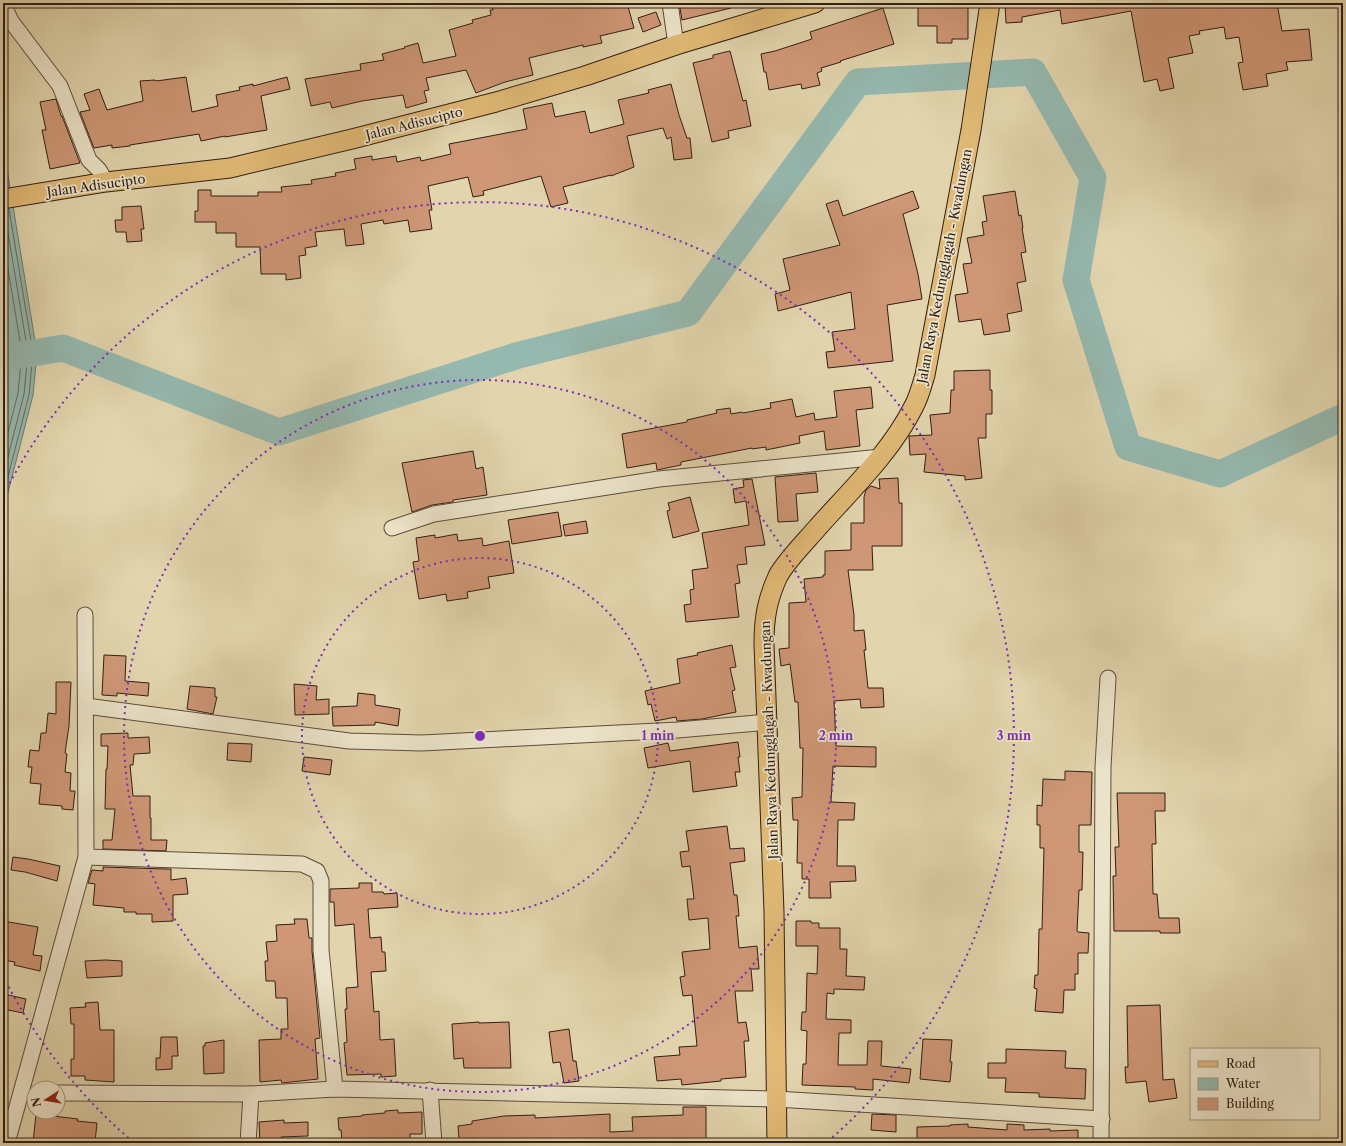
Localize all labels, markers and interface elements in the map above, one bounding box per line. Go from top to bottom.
street label: Jalan Adisucipto [362,103,464,143]
street label: Jalan Raya Kedungglagah - Kwadungan [913,147,975,387]
street label: Jalan Adisucipto [44,170,146,200]
street label: Jalan Raya Kedungglagah - Kwadungan [757,620,781,862]
text: 1 min [642,728,675,743]
text: 2 min [819,728,854,743]
text: 3 min [997,728,1032,743]
centre of rings [473,729,487,743]
legend [1190,1048,1320,1120]
text: Road [1226,1056,1256,1071]
text: Water [1225,1076,1260,1091]
north arrow [26,1080,66,1120]
text: N [28,1096,44,1108]
text: Building [1226,1096,1274,1111]

